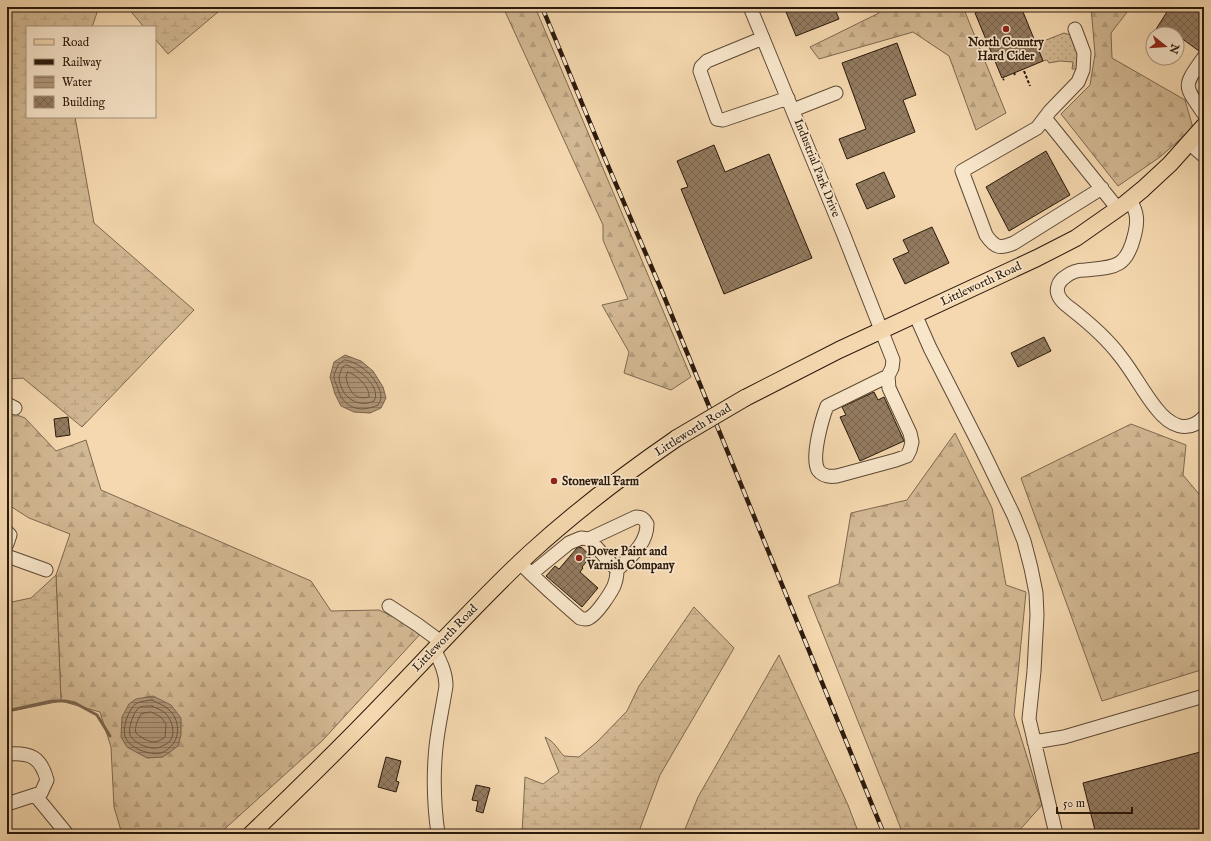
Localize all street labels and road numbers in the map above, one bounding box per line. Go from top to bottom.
street label: Industrial Park Drive [790,117,844,220]
street label: Littleworth Road [938,258,1024,309]
street label: Littleworth Road [652,400,735,460]
street label: Littleworth Road [409,601,481,675]

